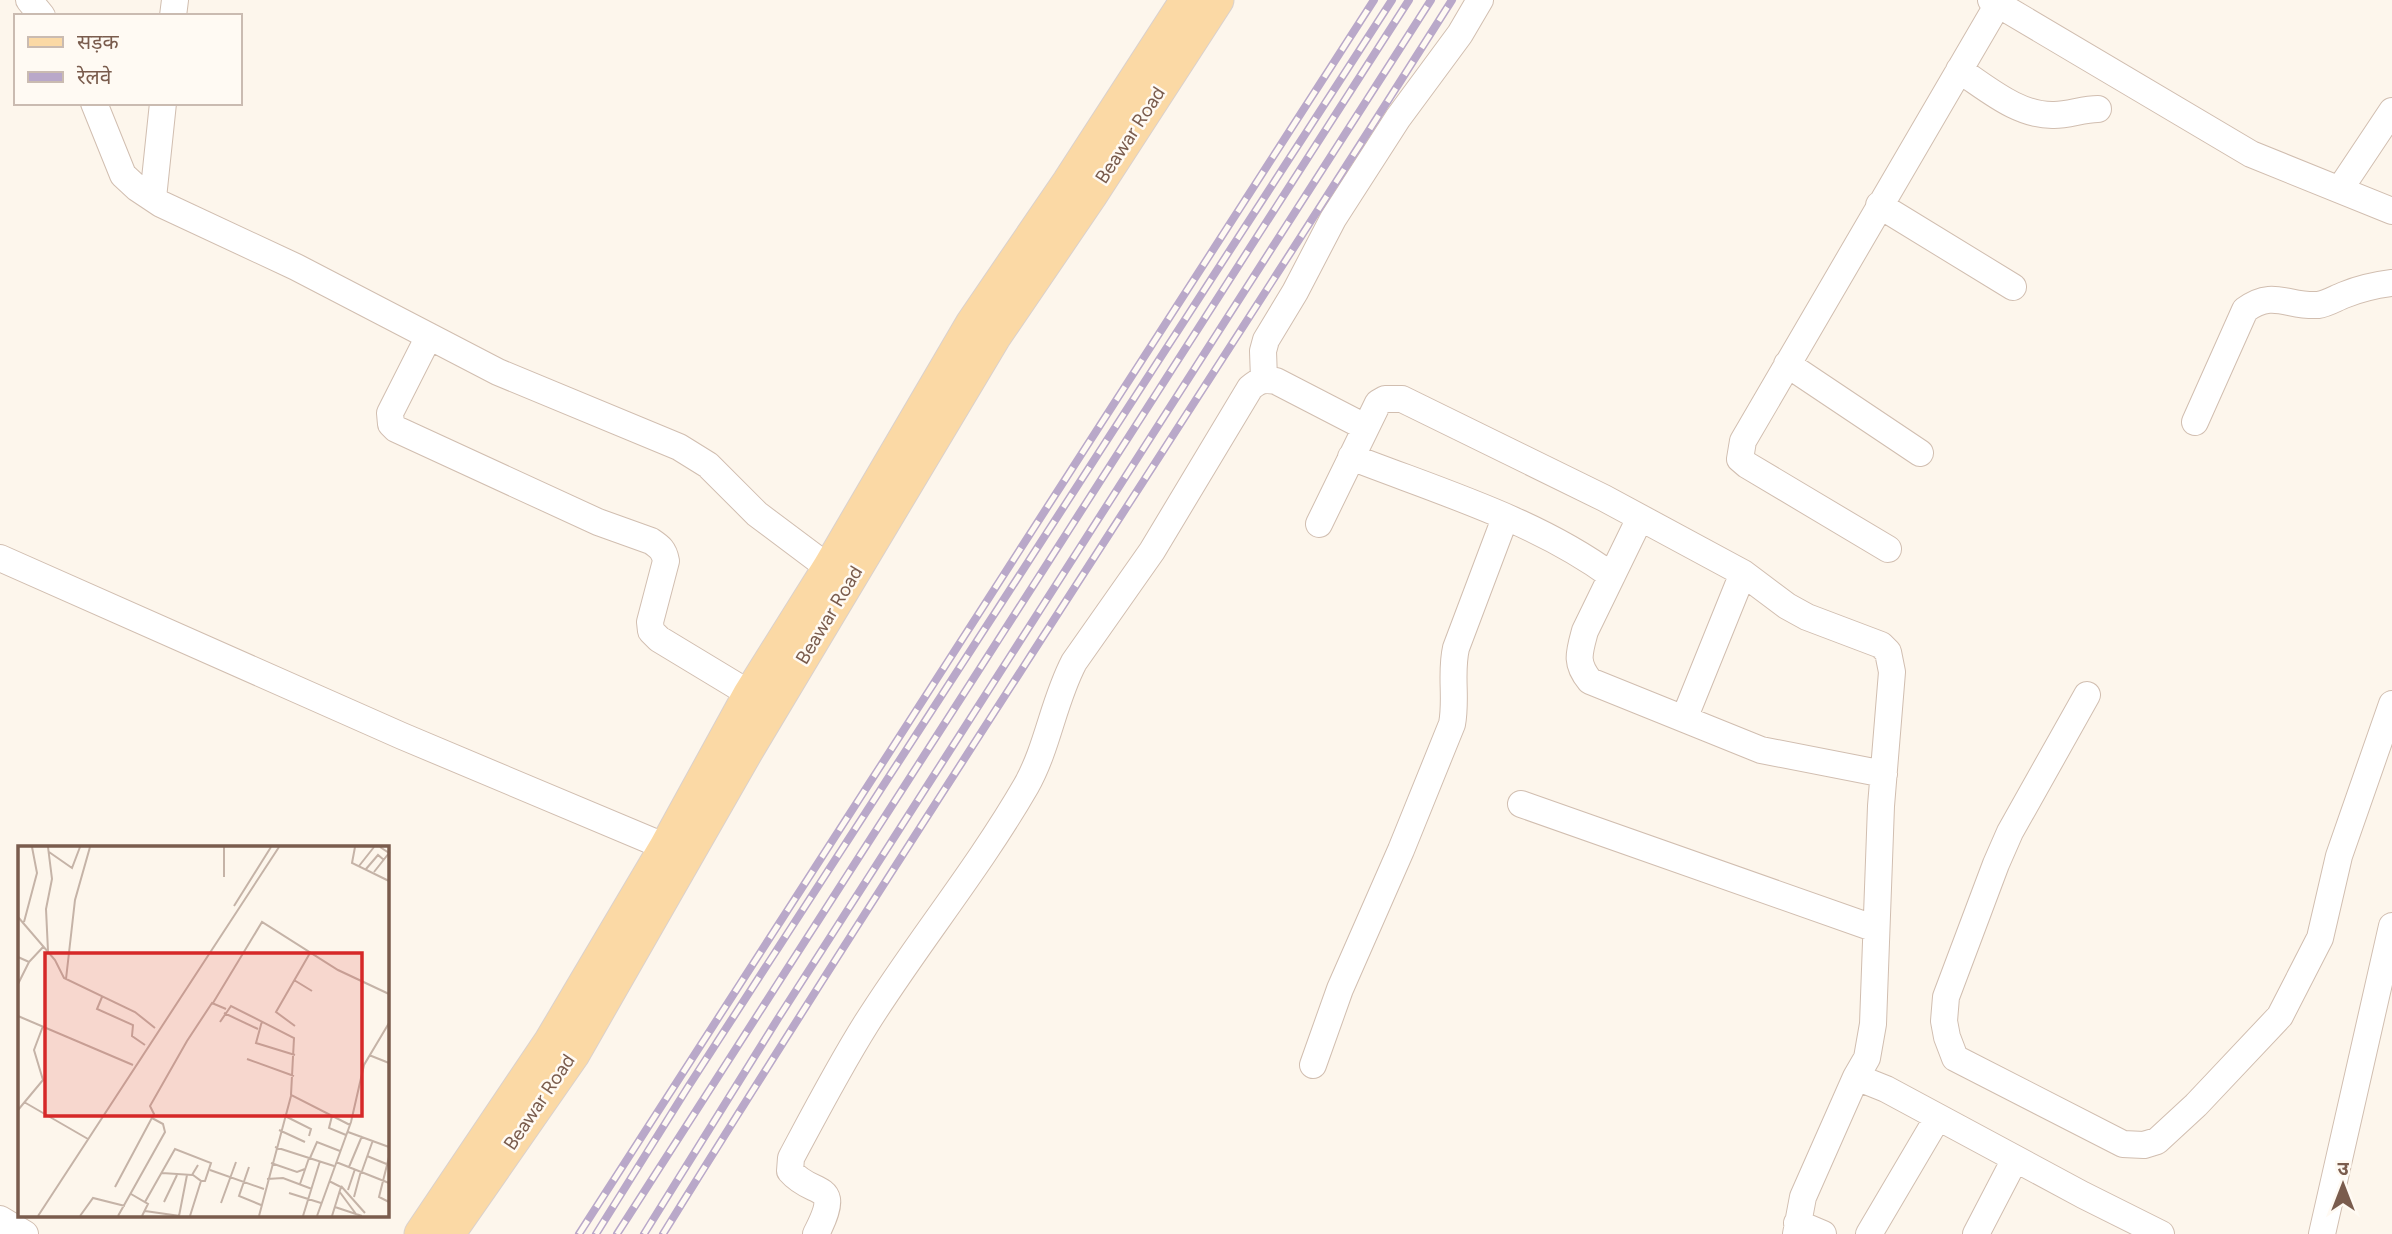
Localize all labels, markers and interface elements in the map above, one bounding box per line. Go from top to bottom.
legend [14,14,242,105]
text: सड़क [77,29,119,54]
text: रेलवे [76,64,112,89]
street label: Beawar Road [1090,82,1170,188]
street label: Beawar Road [791,562,867,668]
inset map [18,846,388,1216]
street label: Beawar Road [499,1050,579,1154]
north arrow [2308,1150,2378,1220]
text: उ [2337,1157,2349,1180]

